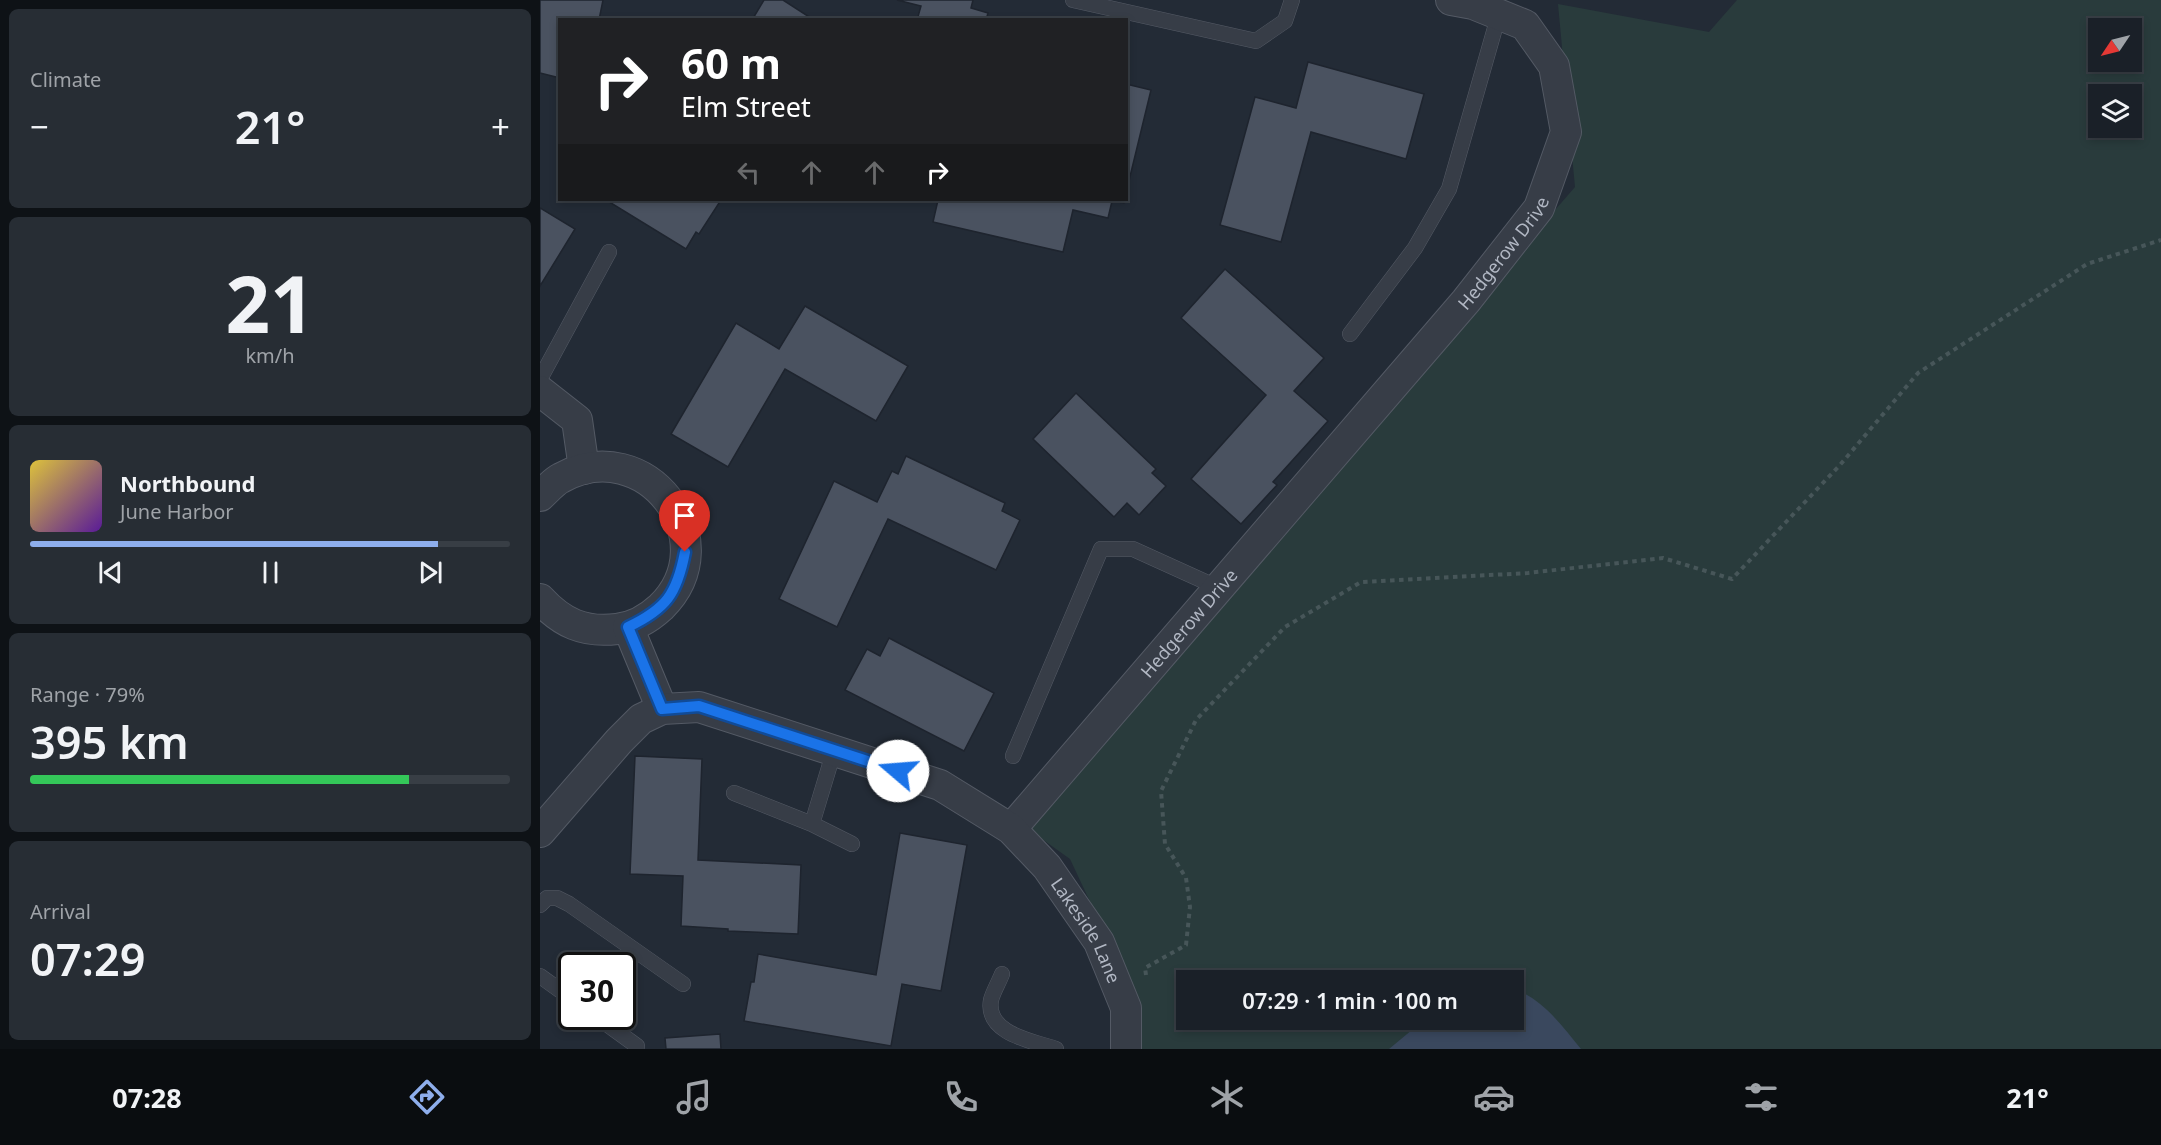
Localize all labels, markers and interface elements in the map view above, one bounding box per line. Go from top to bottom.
north arrow [2088,18,2142,72]
map controls [2088,18,2142,138]
text: 60 m [681,34,781,91]
icon: right [582,42,660,120]
text: Climate [30,66,101,93]
button: layers [2088,84,2142,138]
text: Elm Street [681,88,811,125]
text: 21° [235,96,305,157]
text: − [30,104,49,149]
text: + [491,104,510,149]
icon: left [732,156,765,189]
icon: ahead [795,156,828,189]
icon: ahead [858,156,891,189]
icon: right [921,156,954,189]
street label: Hedgerow Drive [1452,193,1554,314]
text: 21 [225,250,315,356]
text: km/h [245,342,295,369]
text: Northbound [120,468,255,498]
pin [659,490,710,552]
text: June Harbor [120,498,234,525]
icon: arrive [668,499,701,532]
icon: previous [94,556,127,589]
icon: pause [254,556,287,589]
icon: next [414,556,447,589]
street label: Hedgerow Drive [1135,563,1242,683]
text: Range · 79% [30,681,145,708]
text: 395 km [30,711,189,772]
position arrow [866,739,930,803]
street label: Lakeside Lane [1046,873,1127,987]
text: Arrival [30,898,91,925]
text: 07:29 [30,928,145,989]
speed limit sign: 30 [558,952,636,1030]
text: 07:29 · 1 min · 100 m [1242,985,1458,1015]
icon: directions [406,1076,448,1118]
icon: music [673,1076,715,1118]
icon: phone [940,1076,982,1118]
icon: climate [1206,1076,1248,1118]
icon: car [1473,1076,1515,1118]
icon: filters [1740,1076,1782,1118]
text: 07:28 [112,1079,182,1116]
text: 21° [2006,1079,2049,1116]

